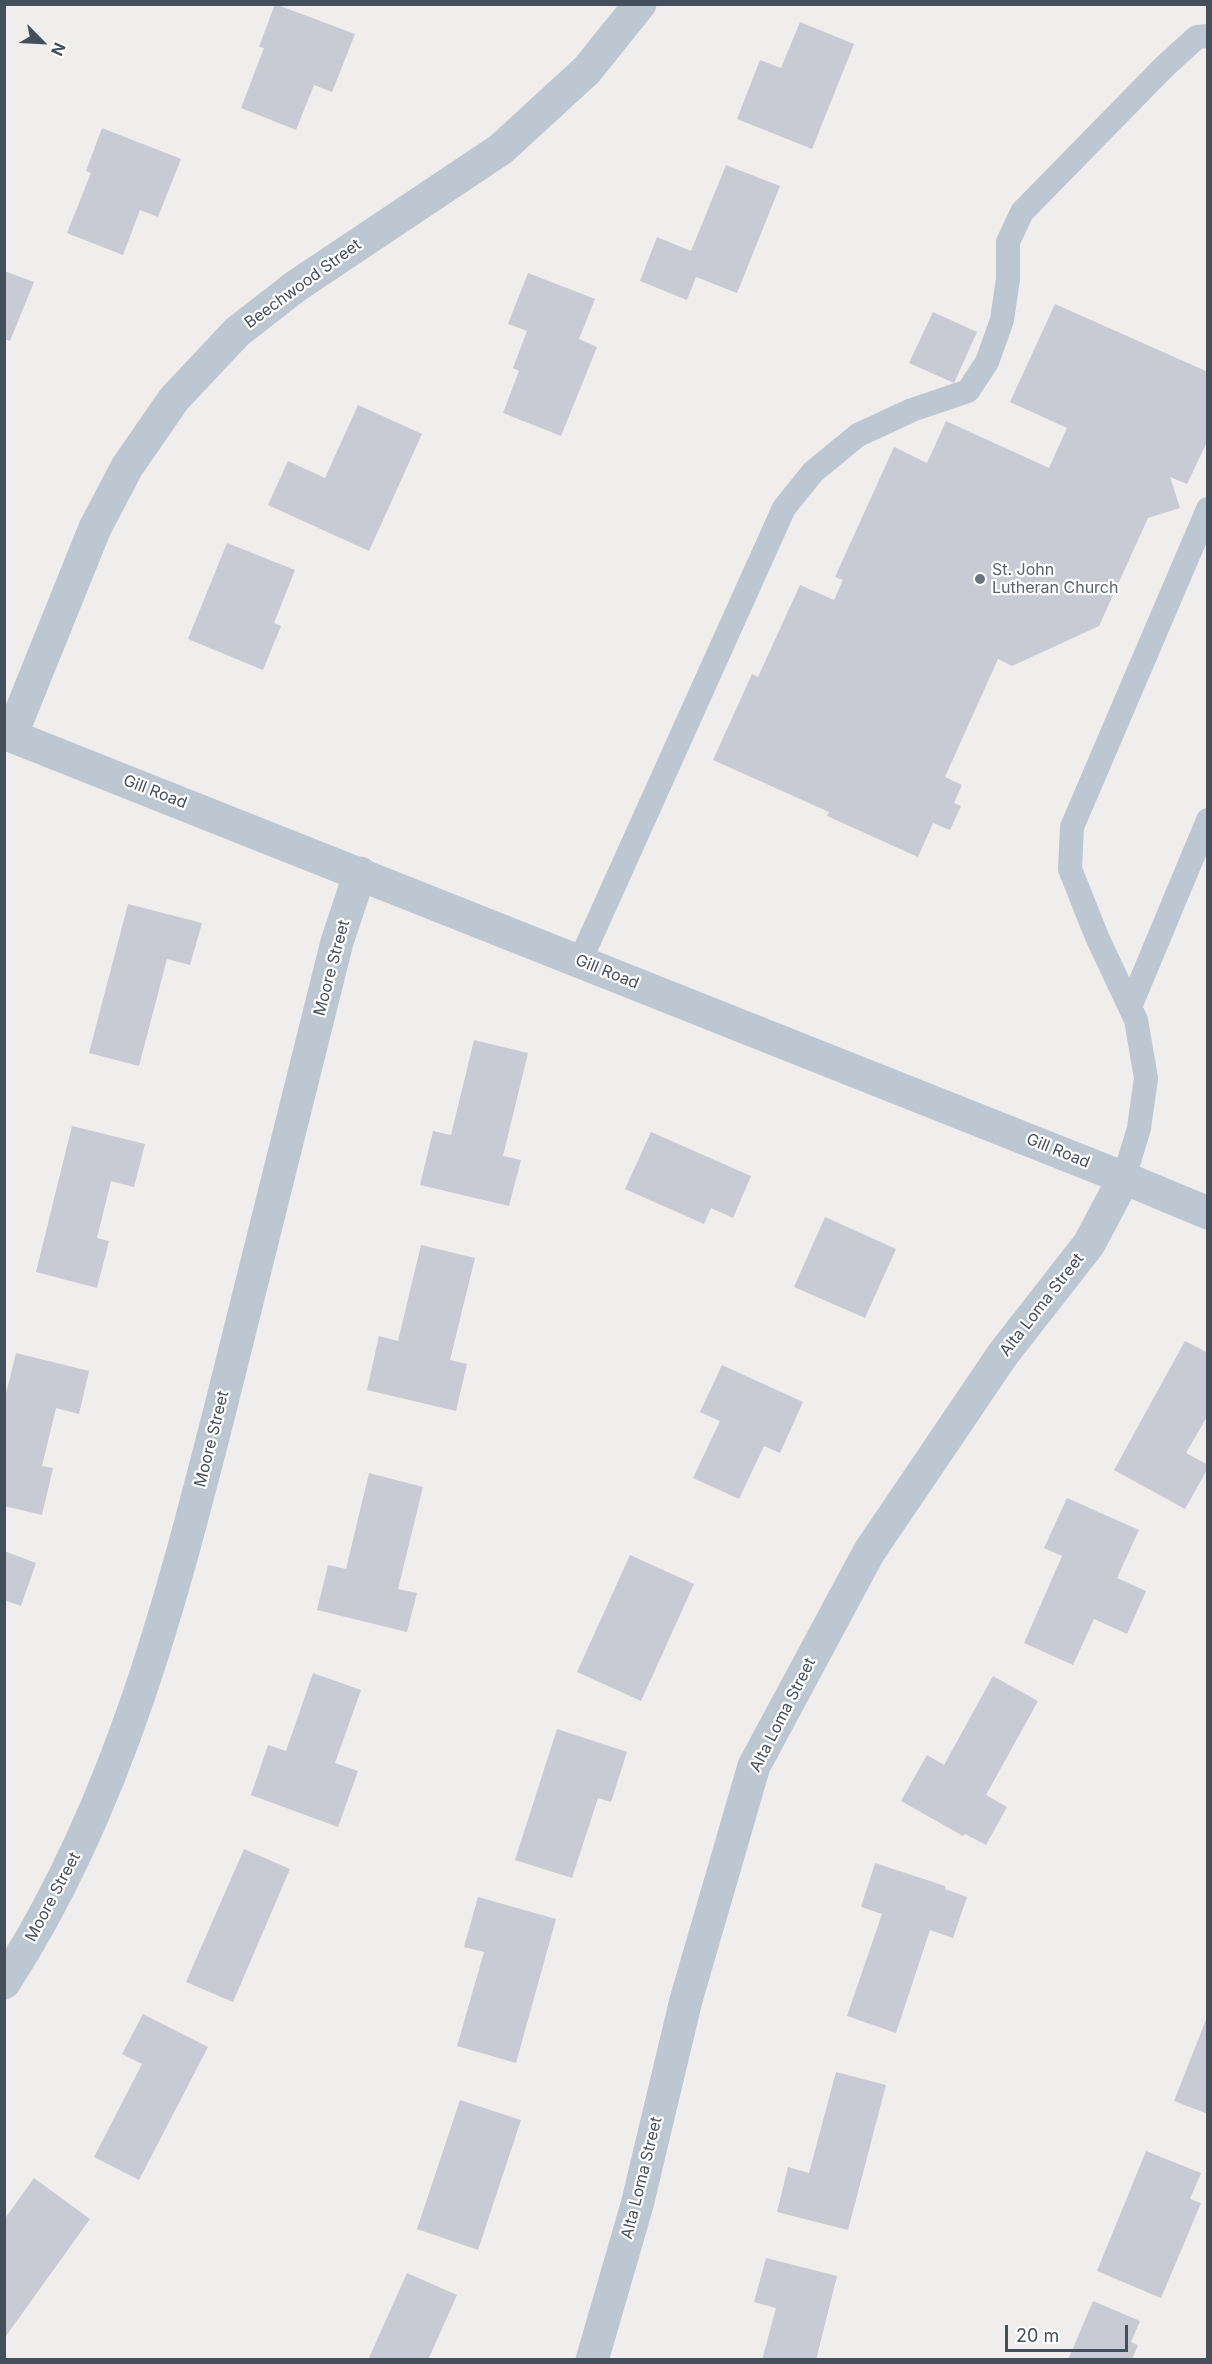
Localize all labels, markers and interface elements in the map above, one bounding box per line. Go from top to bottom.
north arrow [12,12,72,72]
text: N [47,40,70,59]
street label: Beechwood Street [241,235,365,333]
place label: St. John Lutheran Church [992,560,1118,598]
marker: St. John Lutheran Church [973,572,987,586]
street label: Gill Road [120,771,190,813]
street label: Moore Street [310,918,354,1018]
street label: Gill Road [573,951,641,993]
street label: Gill Road [1024,1130,1092,1172]
street label: Alta Loma Street [996,1250,1088,1360]
street label: Moore Street [191,1389,233,1489]
street label: Alta Loma Street [746,1655,820,1775]
street label: Moore Street [21,1849,85,1945]
street label: Alta Loma Street [618,2115,666,2241]
scale bar [1008,2313,1131,2351]
text: 20 m [1016,2325,1059,2346]

